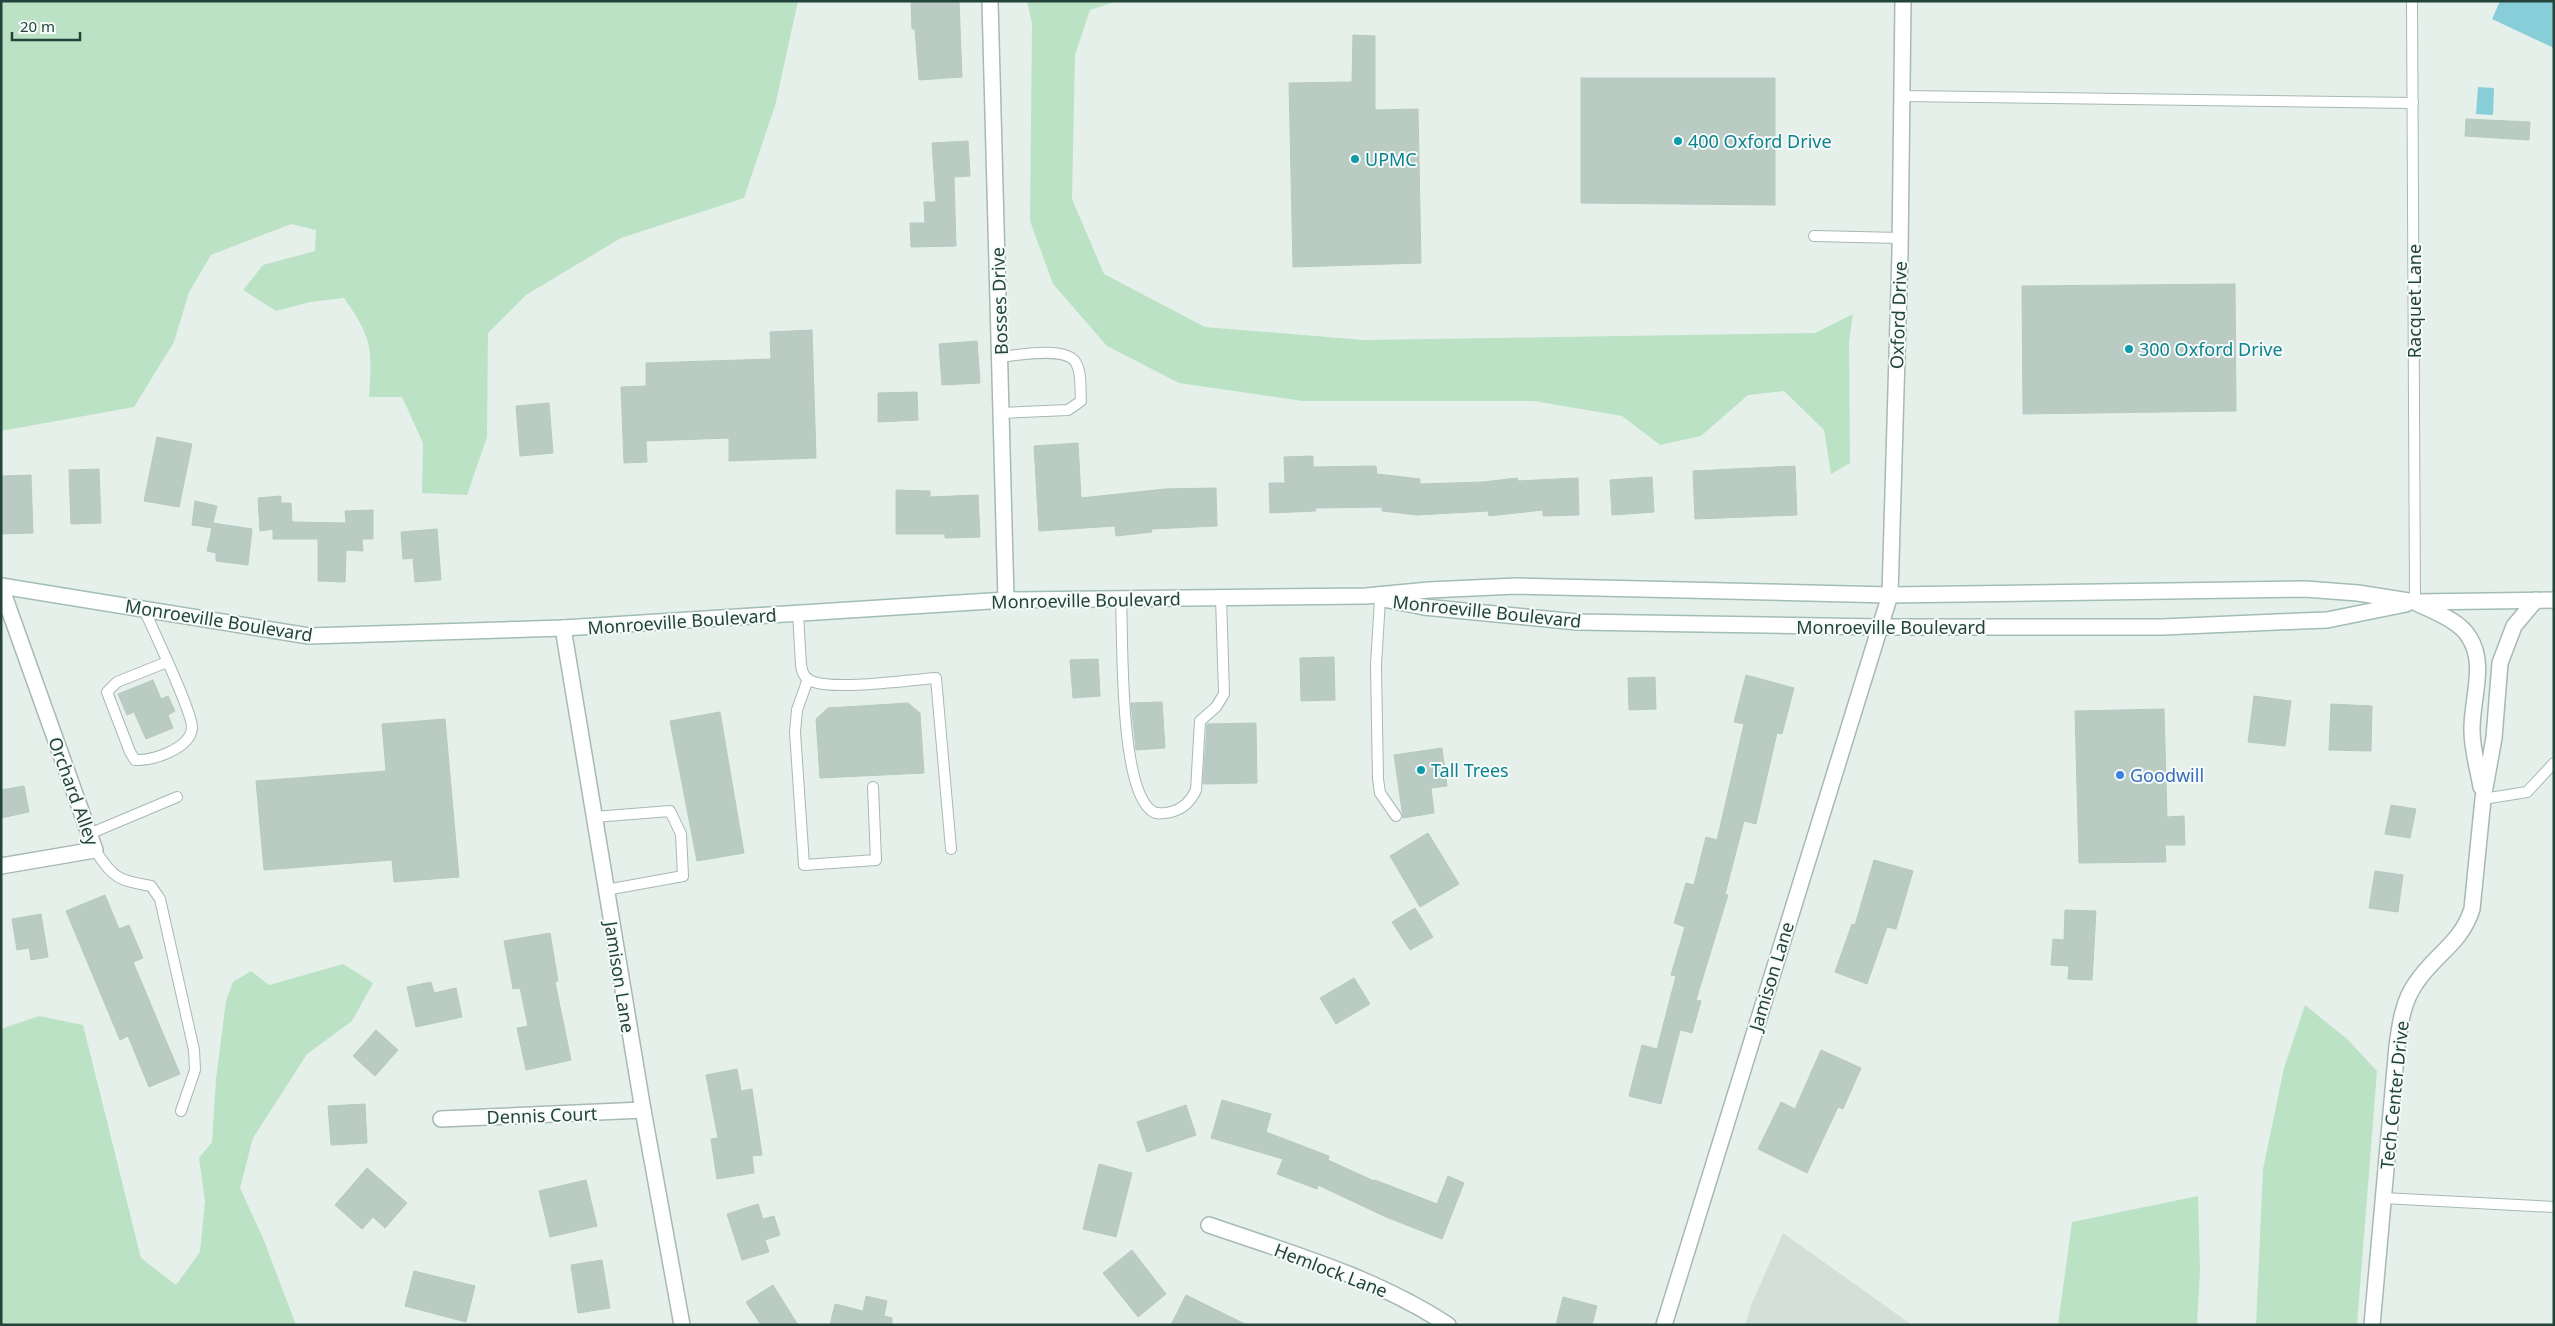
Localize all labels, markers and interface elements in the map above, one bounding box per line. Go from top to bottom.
scale bar [12,10,80,42]
text: 20 m [20,16,55,36]
place label: 400 Oxford Drive [1688,129,1832,153]
marker: 400 Oxford Drive [1672,135,1684,147]
place label: UPMC [1365,147,1417,171]
marker: UPMC [1349,153,1361,165]
street label: Racquet Lane [2402,244,2426,358]
street label: Bosses Drive [985,247,1013,355]
street label: Oxford Drive [1884,261,1912,369]
place label: 300 Oxford Drive [2139,337,2283,361]
marker: 300 Oxford Drive [2123,343,2135,355]
street label: Monroeville Boulevard [991,586,1181,614]
street label: Monroeville Boulevard [1391,589,1583,633]
street label: Monroeville Boulevard [124,593,314,647]
street label: Monroeville Boulevard [587,602,777,640]
street label: Monroeville Boulevard [1796,615,1986,639]
street label: Orchard Alley [43,734,105,849]
place label: Tall Trees [1431,758,1509,782]
place label: Goodwill [2130,763,2204,787]
marker: Tall Trees [1415,764,1427,776]
marker: Goodwill [2114,769,2126,781]
street label: Jamison Lane [599,918,641,1034]
street label: Jamison Lane [1742,919,1799,1035]
street label: Tech Center Drive [2374,1020,2414,1170]
street label: Dennis Court [486,1101,598,1129]
street label: Hemlock Lane [1271,1237,1391,1303]

